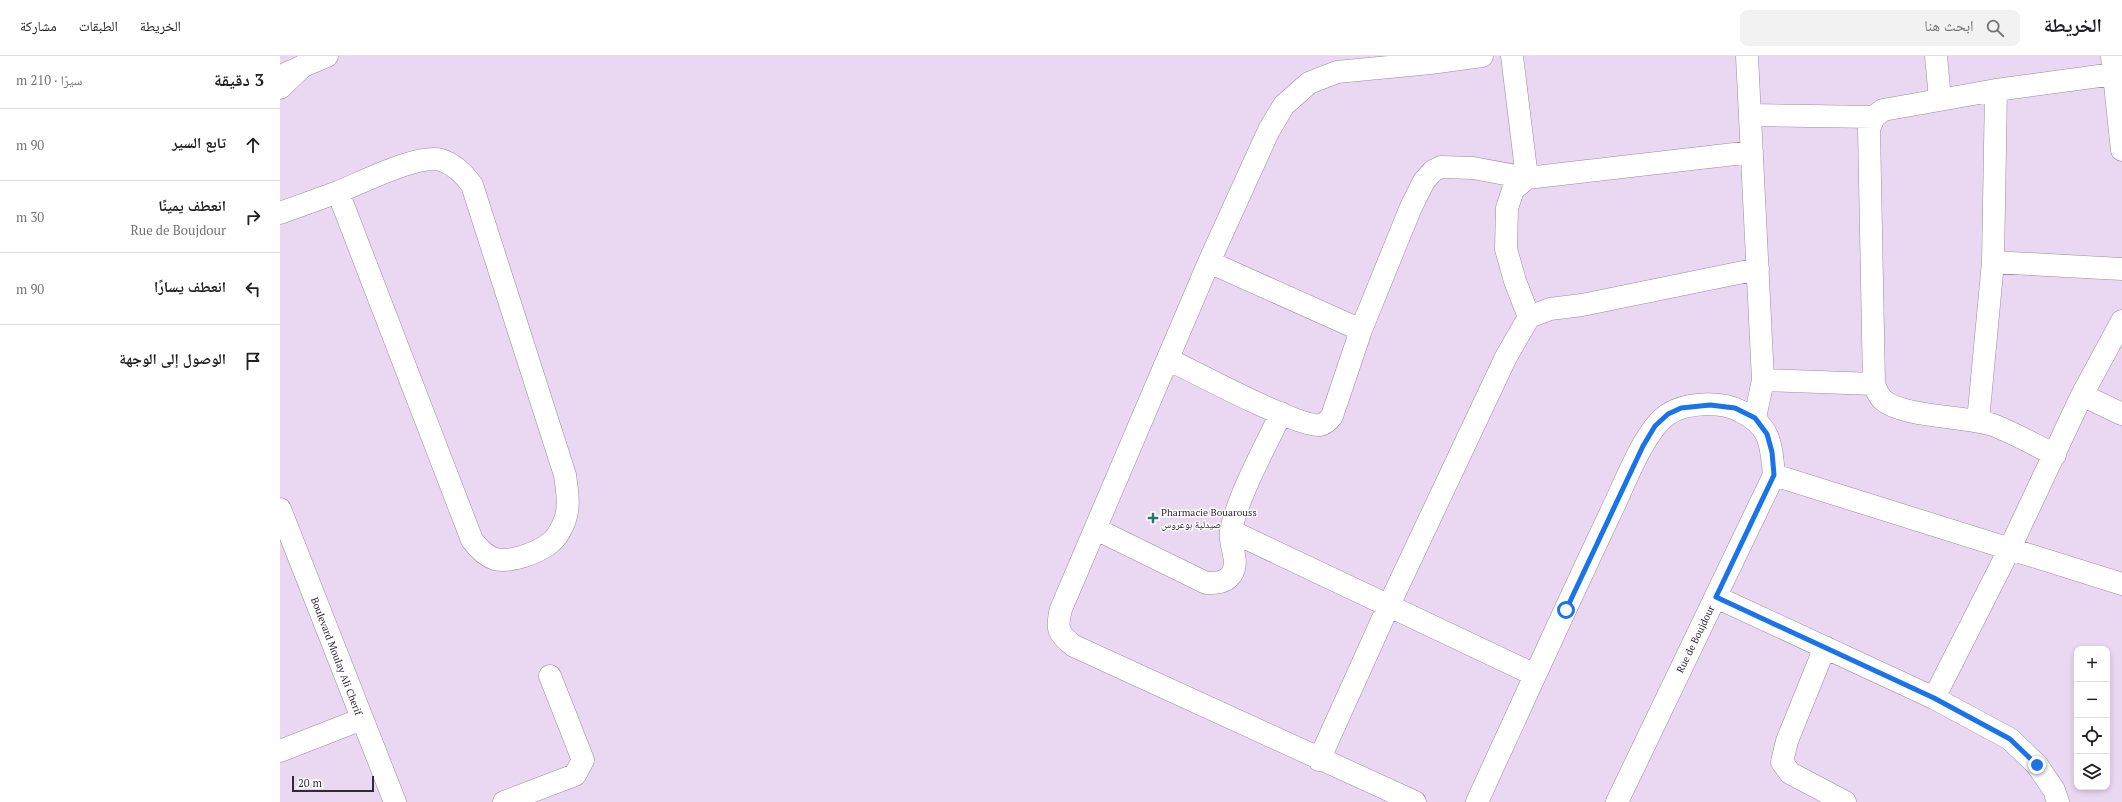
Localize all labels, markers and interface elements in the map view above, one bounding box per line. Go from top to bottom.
search box [1740,10,2020,46]
text: الخريطة [2044,12,2102,37]
text: ابحث هنا [1924,15,1974,35]
text: مشاركة [20,16,57,35]
text: الطبقات [79,16,118,35]
text: الخريطة [140,16,181,35]
icon: search [1984,17,2006,39]
text: 3 دقيقة [214,68,264,91]
text: سيرًا · 210 m [16,71,82,89]
text: تابع السير [172,132,226,152]
icon: ahead [242,134,264,156]
text: 90 m [16,136,44,154]
text: انعطف يمينًا [158,195,226,215]
icon: right [242,206,264,228]
text: 30 m [16,208,44,226]
text: Rue de Boujdour [130,221,226,239]
text: انعطف يسارًا [154,276,226,296]
icon: left [242,278,264,300]
text: 90 m [16,280,44,298]
text: الوصول إلى الوجهة [119,348,226,368]
icon: arrive [242,350,264,372]
place label: Pharmacie Bouarouss صيدلية بوعروس [1161,506,1257,531]
marker: Pharmacie Bouarouss صيدلية بوعروس [1148,513,1158,523]
street label: Boulevard Moulay Ali Cherif [308,595,365,718]
route start [1557,601,1575,619]
street label: Rue de Boujdour [1673,603,1717,675]
map controls [2074,646,2110,790]
button: + [2074,646,2110,682]
button: − [2074,682,2110,718]
button: locate [2074,718,2110,754]
button: layers [2074,754,2110,790]
route end [2028,756,2046,774]
scale bar [292,774,374,793]
text: 20 m [298,776,322,790]

